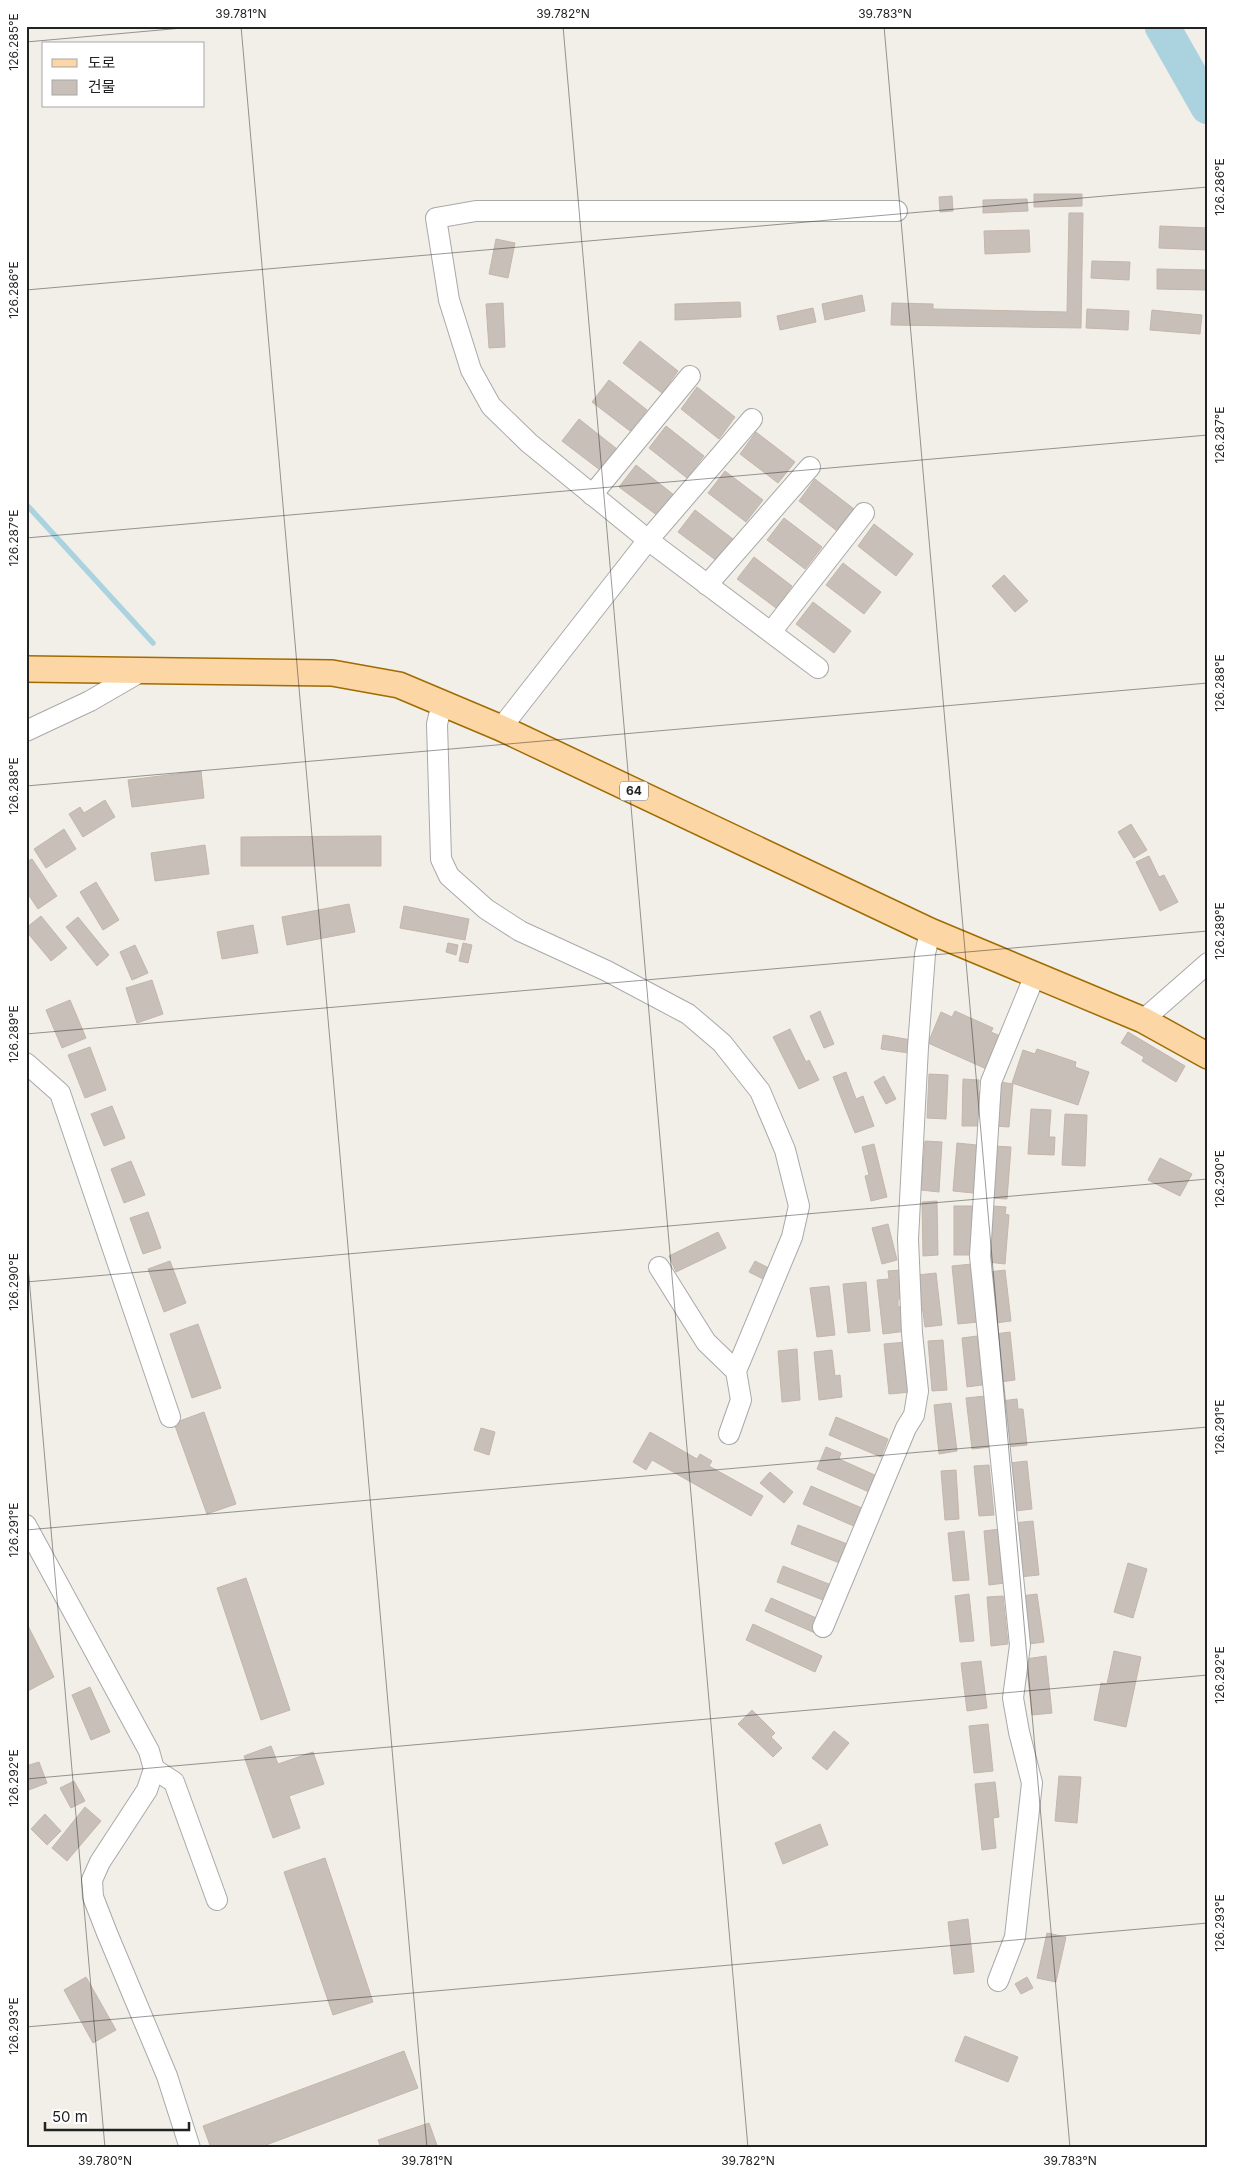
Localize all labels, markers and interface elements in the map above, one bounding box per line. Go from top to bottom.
text: 39.781°N [215,6,267,21]
text: 39.782°N [536,6,590,21]
text: 39.783°N [858,6,912,21]
text: 126.285°E [6,13,21,71]
legend [42,42,205,108]
text: 도로 [88,53,116,72]
text: 건물 [88,77,116,96]
text: 126.286°E [1212,158,1227,216]
text: 126.286°E [6,261,21,319]
text: 126.287°E [1212,407,1227,463]
text: 126.287°E [6,510,21,566]
text: 126.288°E [1212,654,1227,712]
text: 126.288°E [6,757,21,815]
road number: 64 [620,781,648,800]
text: 126.289°E [1212,902,1227,960]
text: 126.289°E [6,1005,21,1063]
text: 126.290°E [1212,1150,1227,1208]
text: 126.290°E [6,1253,21,1311]
text: 126.291°E [1212,1399,1227,1455]
text: 126.291°E [6,1502,21,1558]
text: 126.292°E [1212,1646,1227,1704]
text: 126.292°E [6,1749,21,1807]
text: 126.293°E [1212,1894,1227,1952]
text: 126.293°E [6,1997,21,2055]
scale bar [45,2099,189,2131]
text: 50 m [52,2107,88,2126]
text: 39.780°N [78,2153,132,2168]
text: 39.781°N [401,2153,453,2168]
text: 39.782°N [721,2153,775,2168]
text: 39.783°N [1043,2153,1097,2168]

